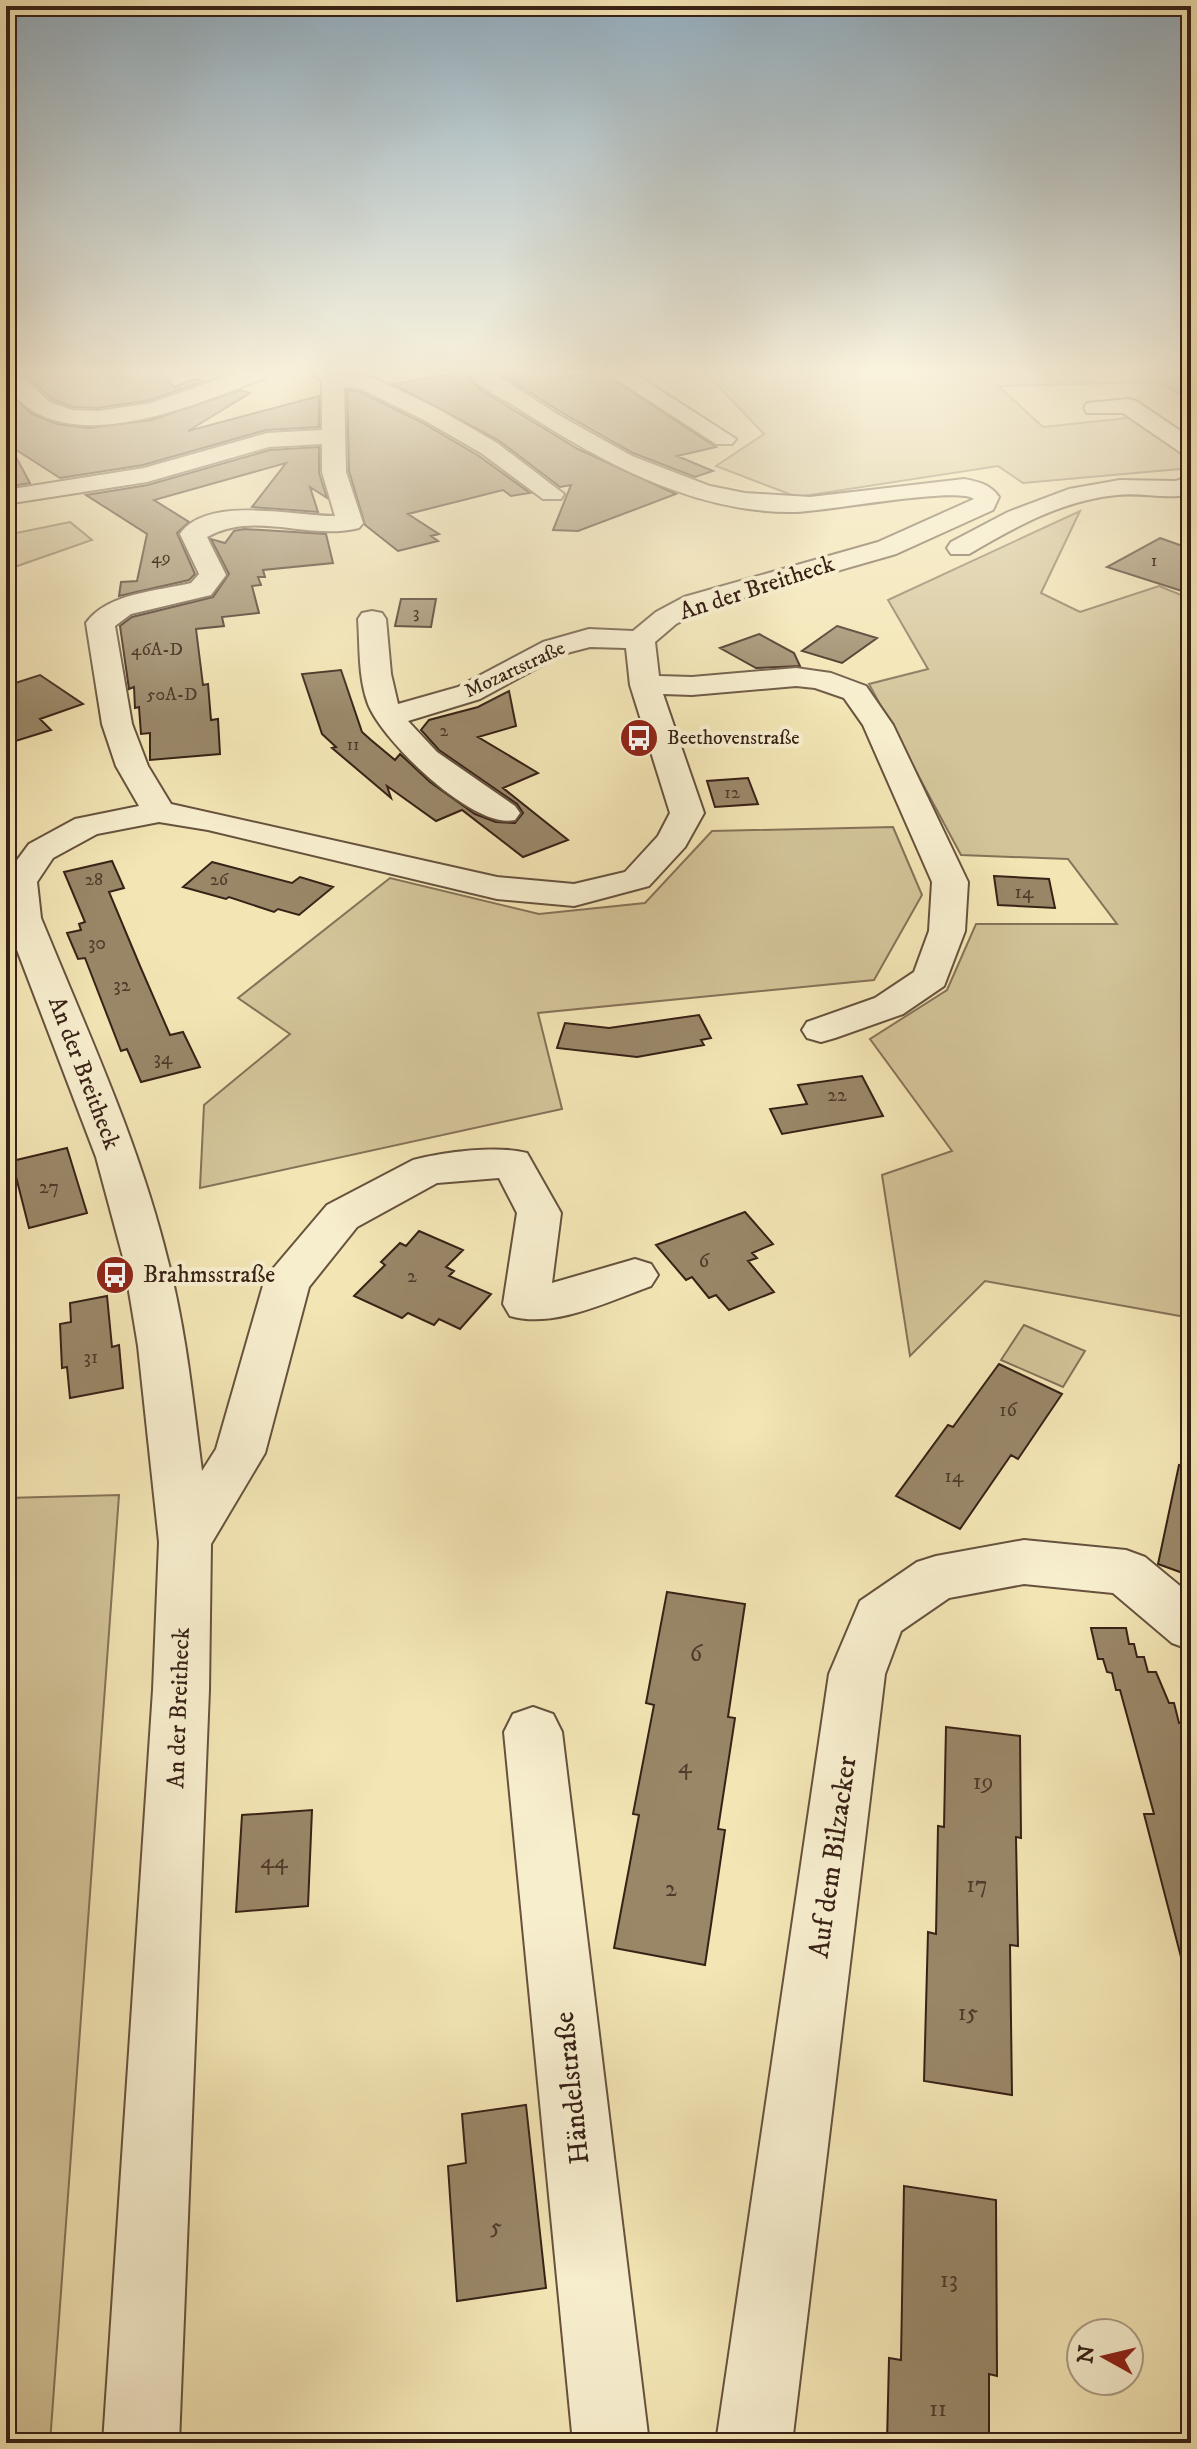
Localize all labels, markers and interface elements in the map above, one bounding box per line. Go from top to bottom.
house number: 49 [151,547,171,569]
street label: An der Breitheck [676,549,838,627]
house number: 1 [1151,550,1157,572]
house number: 3 [413,602,419,624]
street label: Mozartstraße [461,636,569,704]
house number: 46A-D [131,639,183,661]
house number: 50A-D [147,684,197,706]
bus stop icon: Beethovenstraße [618,717,660,759]
house number: 2 [440,720,449,742]
place label: Beethovenstraße [667,726,800,751]
house number: 11 [346,734,360,756]
house number: 12 [724,782,740,804]
house number: 28 [85,869,103,891]
house number: 26 [210,869,229,891]
house number: 14 [1015,880,1034,905]
house number: 30 [88,931,106,956]
house number: 32 [113,973,131,998]
street label: An der Breitheck [41,992,127,1154]
house number: 34 [154,1046,173,1071]
house number: 22 [827,1083,847,1108]
house number: 27 [39,1175,59,1200]
house number: 6 [699,1249,710,1274]
bus stop icon: Brahmsstraße [94,1254,136,1296]
place label: Brahmsstraße [143,1260,275,1290]
house number: 2 [407,1264,417,1289]
house number: 31 [84,1345,98,1370]
house number: 16 [999,1398,1017,1423]
house number: 14 [945,1464,964,1489]
street label: An der Breitheck [161,1627,197,1789]
house number: 6 [690,1639,704,1669]
house number: 4 [678,1751,693,1781]
street label: Auf dem Bilzacker [801,1753,865,1960]
house number: 19 [973,1767,993,1797]
house number: 44 [260,1846,289,1876]
house number: 17 [966,1870,988,1900]
house number: 2 [665,1874,677,1904]
house number: 15 [958,1998,978,2028]
street label: Händelstraße [547,2010,597,2166]
house number: 5 [490,2212,502,2242]
house number: 13 [940,2265,958,2295]
north arrow [1065,2317,1145,2397]
text: N [1072,2344,1101,2365]
house number: 11 [929,2394,947,2424]

